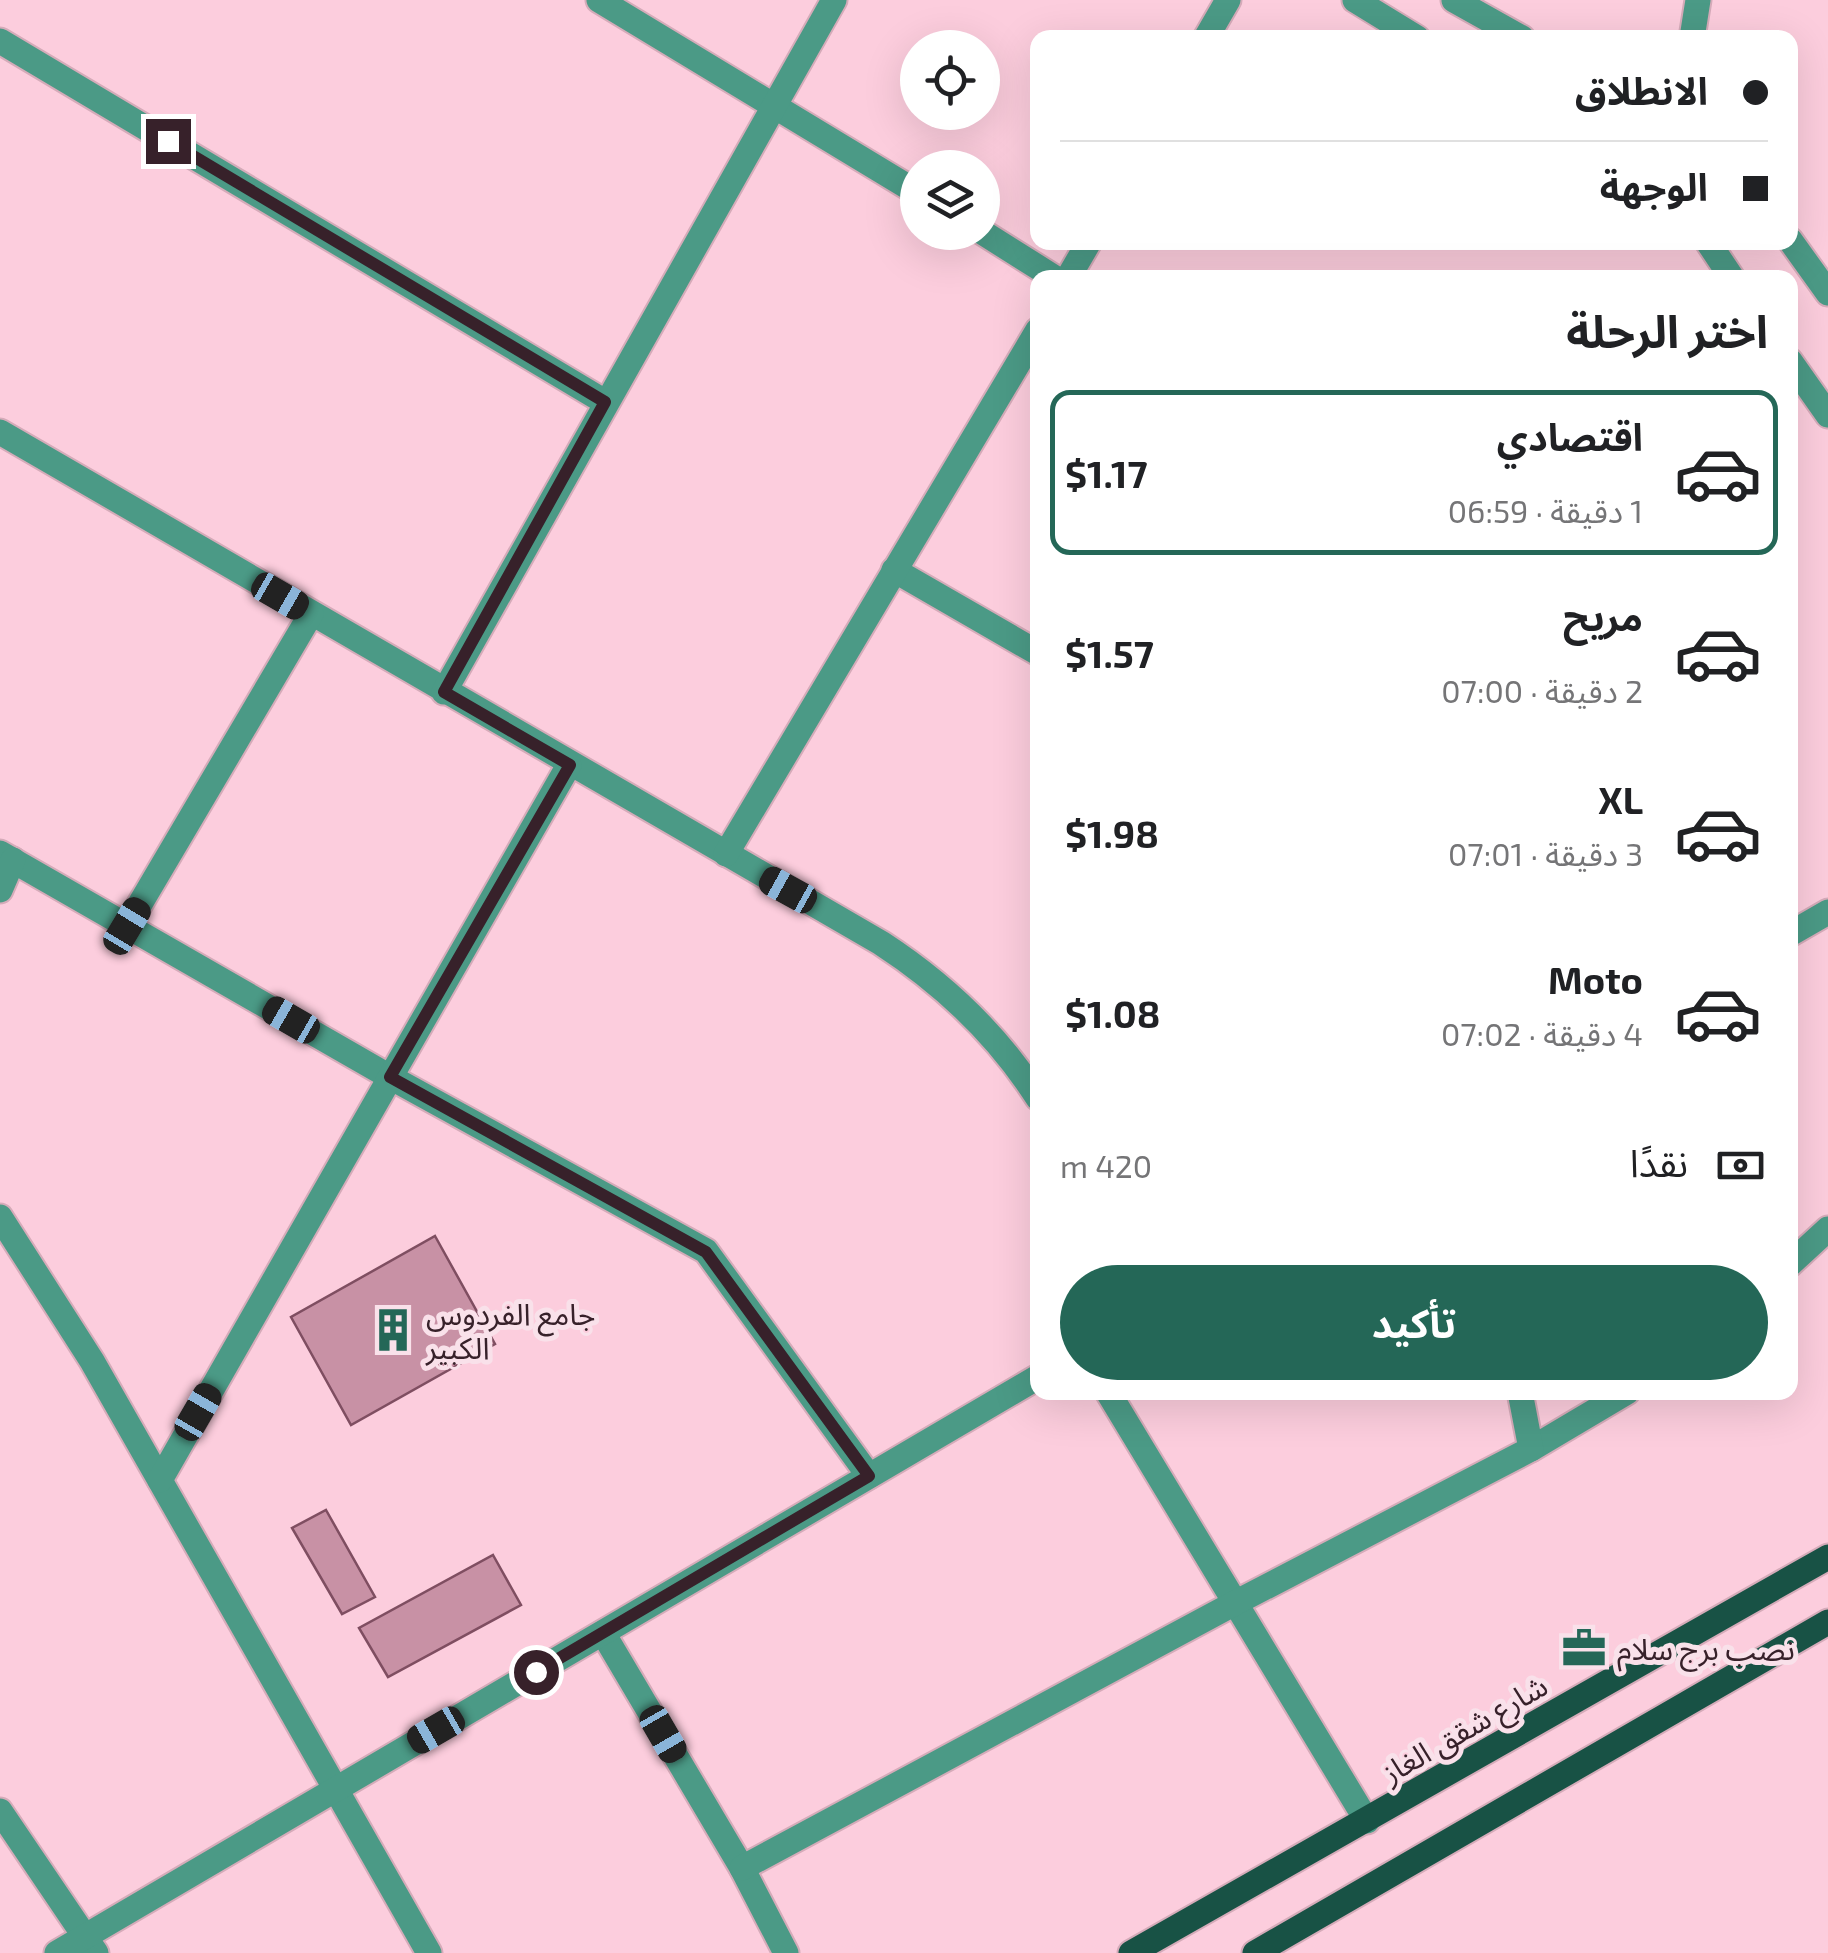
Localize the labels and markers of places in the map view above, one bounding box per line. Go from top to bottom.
place label: جامع الفردوس الكبير [425,1295,596,1366]
building icon: جامع الفردوس الكبير [369,1306,417,1354]
office icon: نصب برج سلام [1560,1624,1608,1672]
place label: نصب برج سلام [1617,1630,1795,1672]

